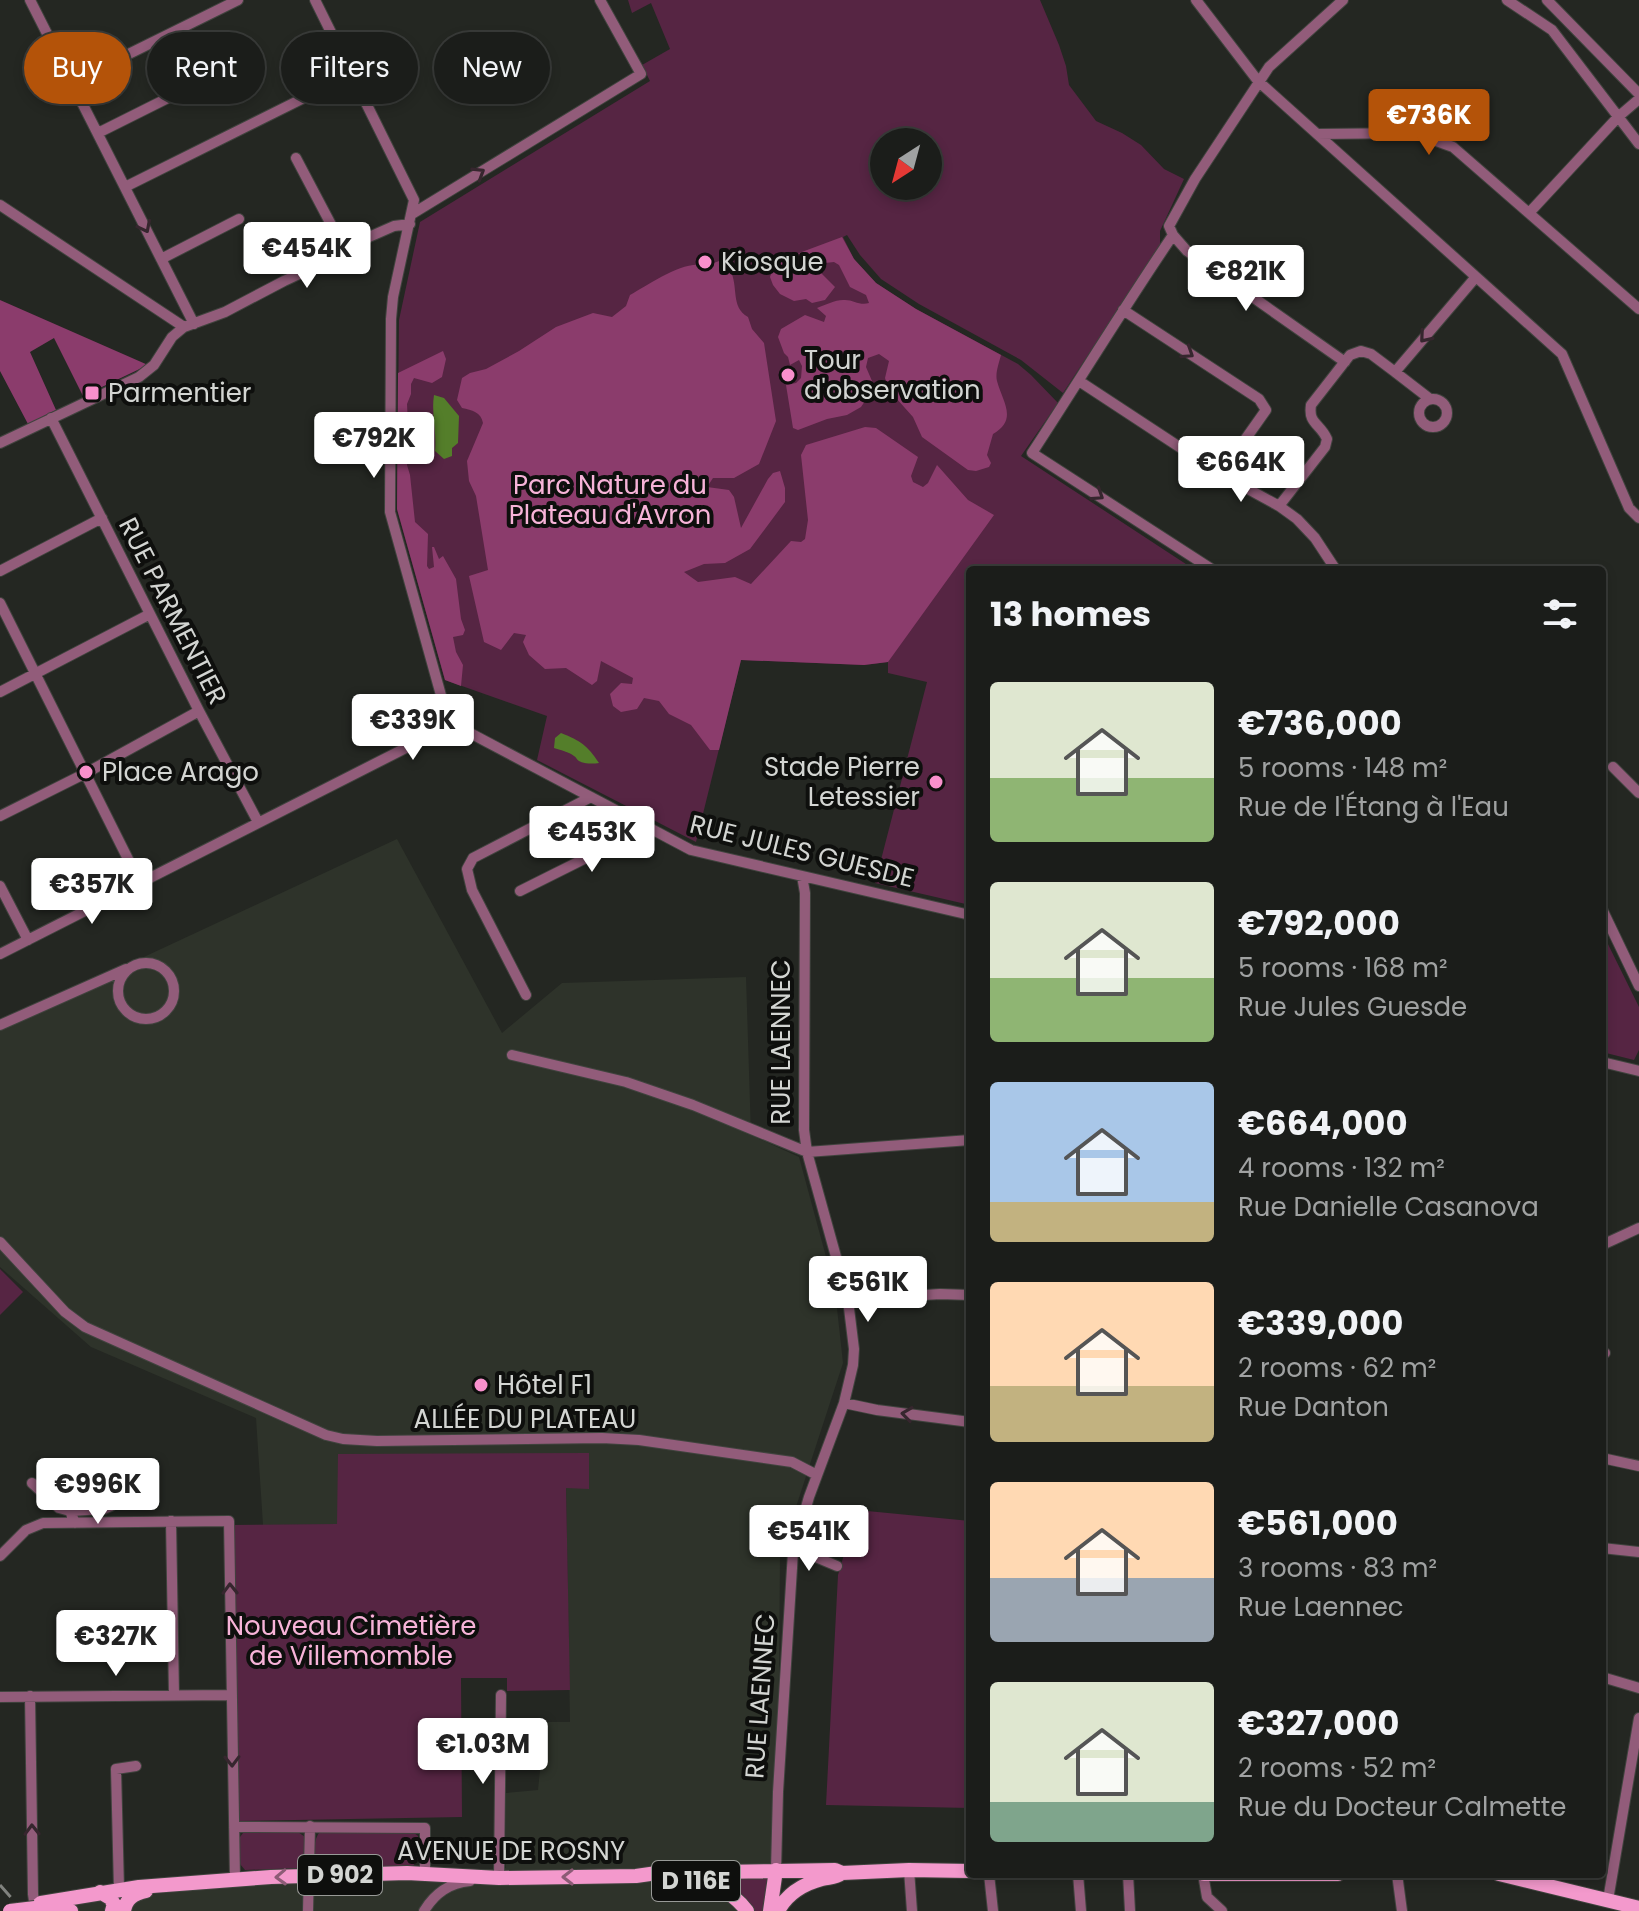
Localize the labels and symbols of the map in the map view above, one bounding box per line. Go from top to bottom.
pin: €736K [1373,89,1485,157]
north arrow [870,128,942,200]
one-way arrow [470,168,485,183]
one-way arrow [135,218,151,233]
pin: €454K [251,222,363,290]
place label: Kiosque [721,244,824,280]
pin: €821K [1190,245,1302,313]
marker: Kiosque [696,253,714,271]
one-way arrow [1420,328,1435,342]
place label: Tour d'observation [804,342,981,408]
one-way arrow [1179,343,1194,358]
marker: Tour d'observation [779,366,797,384]
place label: Parmentier [108,375,252,411]
marker: Parmentier [83,384,101,402]
pin: €792K [318,412,430,480]
pin: €664K [1185,436,1297,504]
park label: Parc Nature du Plateau d'Avron [509,467,711,533]
one-way arrow [1089,486,1103,501]
street label: RUE PARMENTIER [110,511,236,711]
pin: €339K [357,694,469,762]
place label: Stade Pierre Letessier [764,749,920,815]
place label: Place Arago [102,754,259,790]
marker: Place Arago [77,763,95,781]
marker: Stade Pierre Letessier [927,773,945,791]
pin: €453K [536,806,648,874]
street label: RUE JULES GUESDE [686,806,918,896]
pin: €357K [36,858,148,926]
street label: RUE LAENNEC [763,959,799,1125]
pin: €561K [812,1256,924,1324]
place label: Hôtel F1 [497,1367,592,1403]
marker: Hôtel F1 [472,1376,490,1394]
street label: ALLÉE DU PLATEAU [414,1401,636,1437]
one-way arrow [900,1406,914,1423]
pin: €996K [42,1458,154,1526]
pin: €541K [753,1505,865,1573]
one-way arrow [221,1582,238,1595]
park label: Nouveau Cimetière de Villemomble [226,1608,476,1674]
pin: €327K [60,1610,172,1678]
street label: RUE LAENNEC [736,1612,784,1780]
pin: €1.03M [418,1718,548,1786]
one-way arrow [224,1755,241,1768]
one-way arrow [23,1823,41,1836]
street label: AVENUE DE ROSNY [397,1833,625,1869]
road number: D 902 [298,1855,382,1895]
road number: D 116E [652,1861,740,1901]
one-way arrow [561,1868,574,1886]
one-way arrow [274,1869,287,1886]

